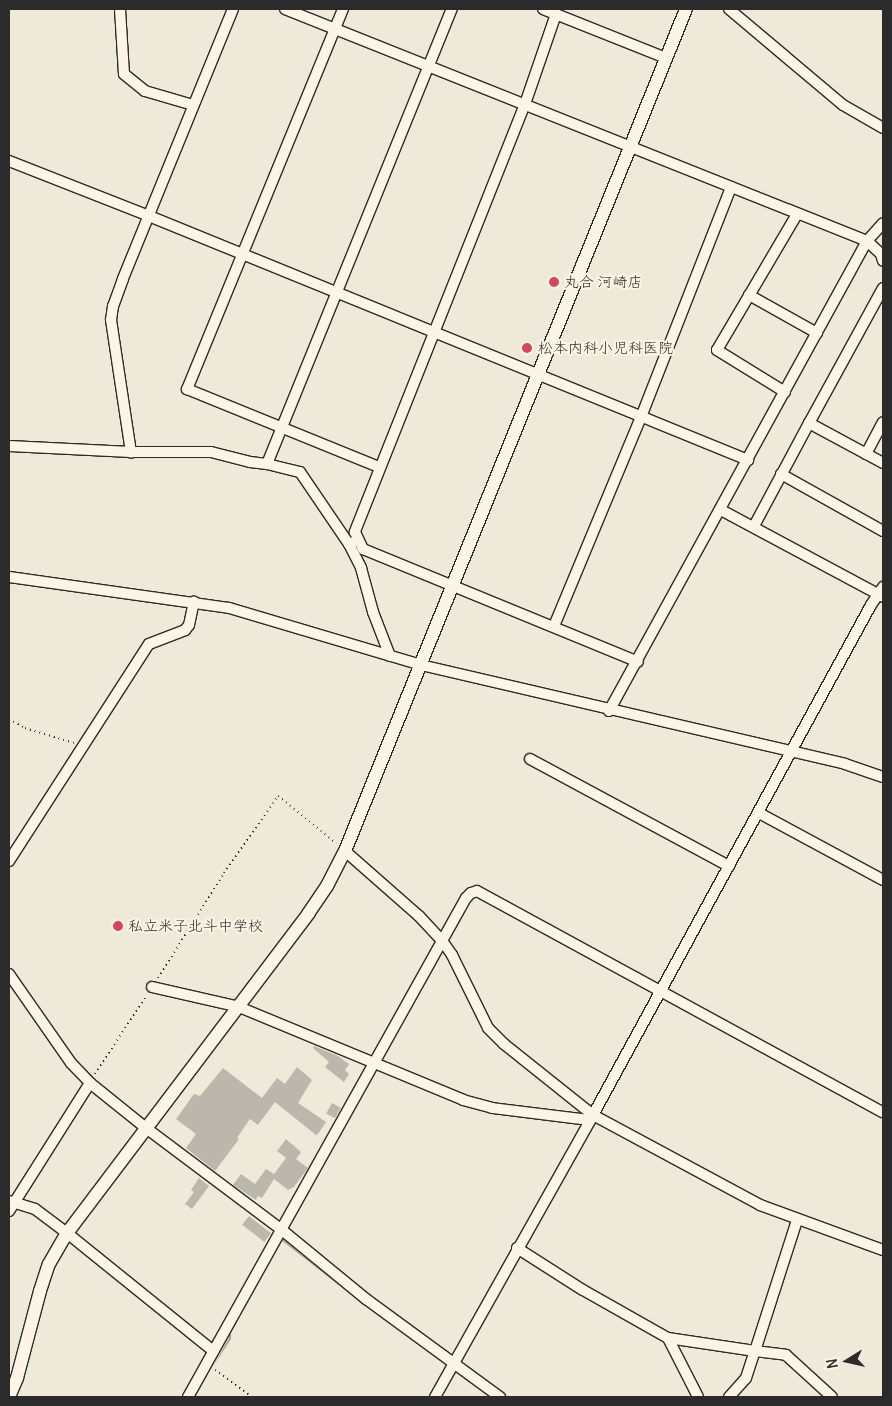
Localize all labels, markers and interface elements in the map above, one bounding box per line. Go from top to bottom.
place label: 丸合 河崎店 [564,273,643,291]
marker: 丸合 河崎店 [548,276,560,288]
place label: 松本内科小児科医院 [538,339,673,357]
marker: 松本内科小児科医院 [520,341,534,355]
place label: 私立米子北斗中学校 [128,917,263,935]
marker: 私立米子北斗中学校 [112,920,124,932]
north arrow [822,1336,872,1386]
text: N [823,1357,842,1370]

